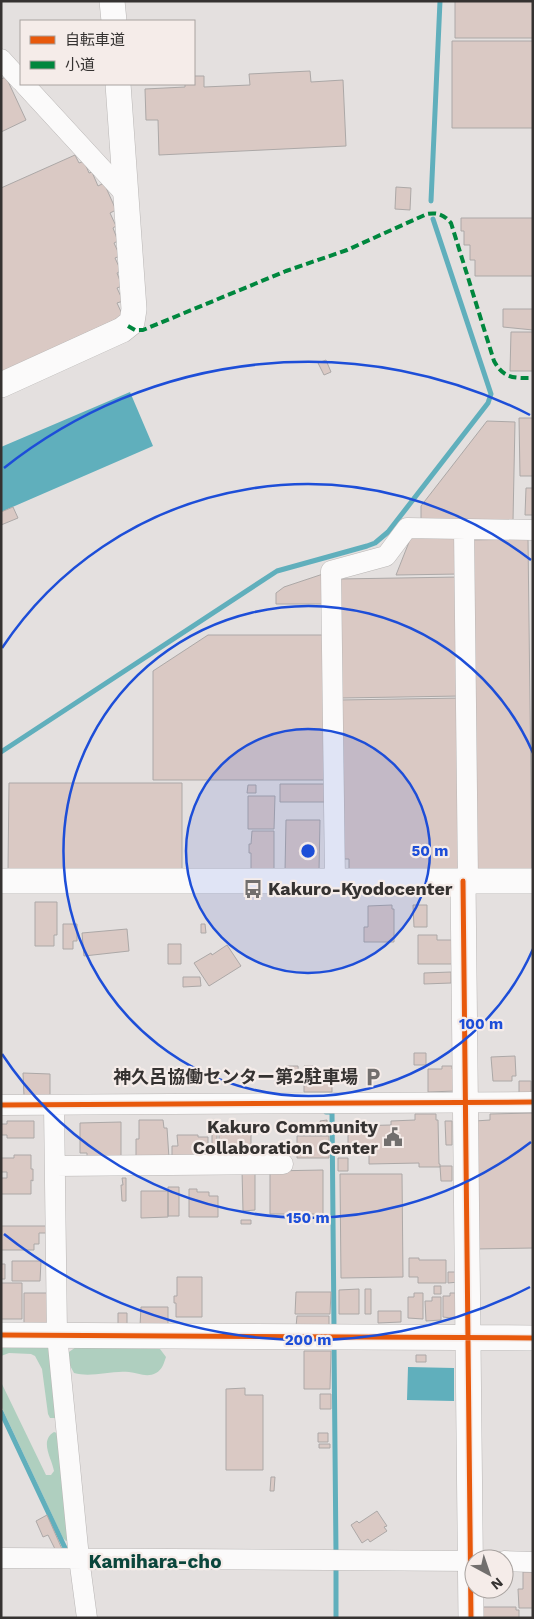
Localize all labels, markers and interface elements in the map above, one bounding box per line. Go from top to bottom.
legend [20,20,195,85]
text: 自転車道 [65,31,125,49]
text: 小道 [65,56,95,74]
centre of rings [299,842,317,860]
text: 50 m [412,842,448,860]
bus stop icon: Kakuro-Kyodocenter [242,878,264,900]
place label: Kakuro-Kyodocenter [268,878,453,899]
text: 100 m [459,1015,503,1033]
place label: 神久呂協働センター第2駐車場 [113,1066,358,1087]
parking icon: 神久呂協働センター第2駐車場 [362,1066,384,1088]
place label: Kakuro Community Collaboration Center [193,1116,379,1158]
public building icon: Kakuro Community Collaboration Center [382,1126,404,1148]
text: 150 m [286,1209,330,1227]
text: 200 m [285,1331,331,1349]
north arrow [464,1549,514,1599]
district label: Kamihara-cho [88,1550,222,1573]
text: N [488,1574,506,1593]

